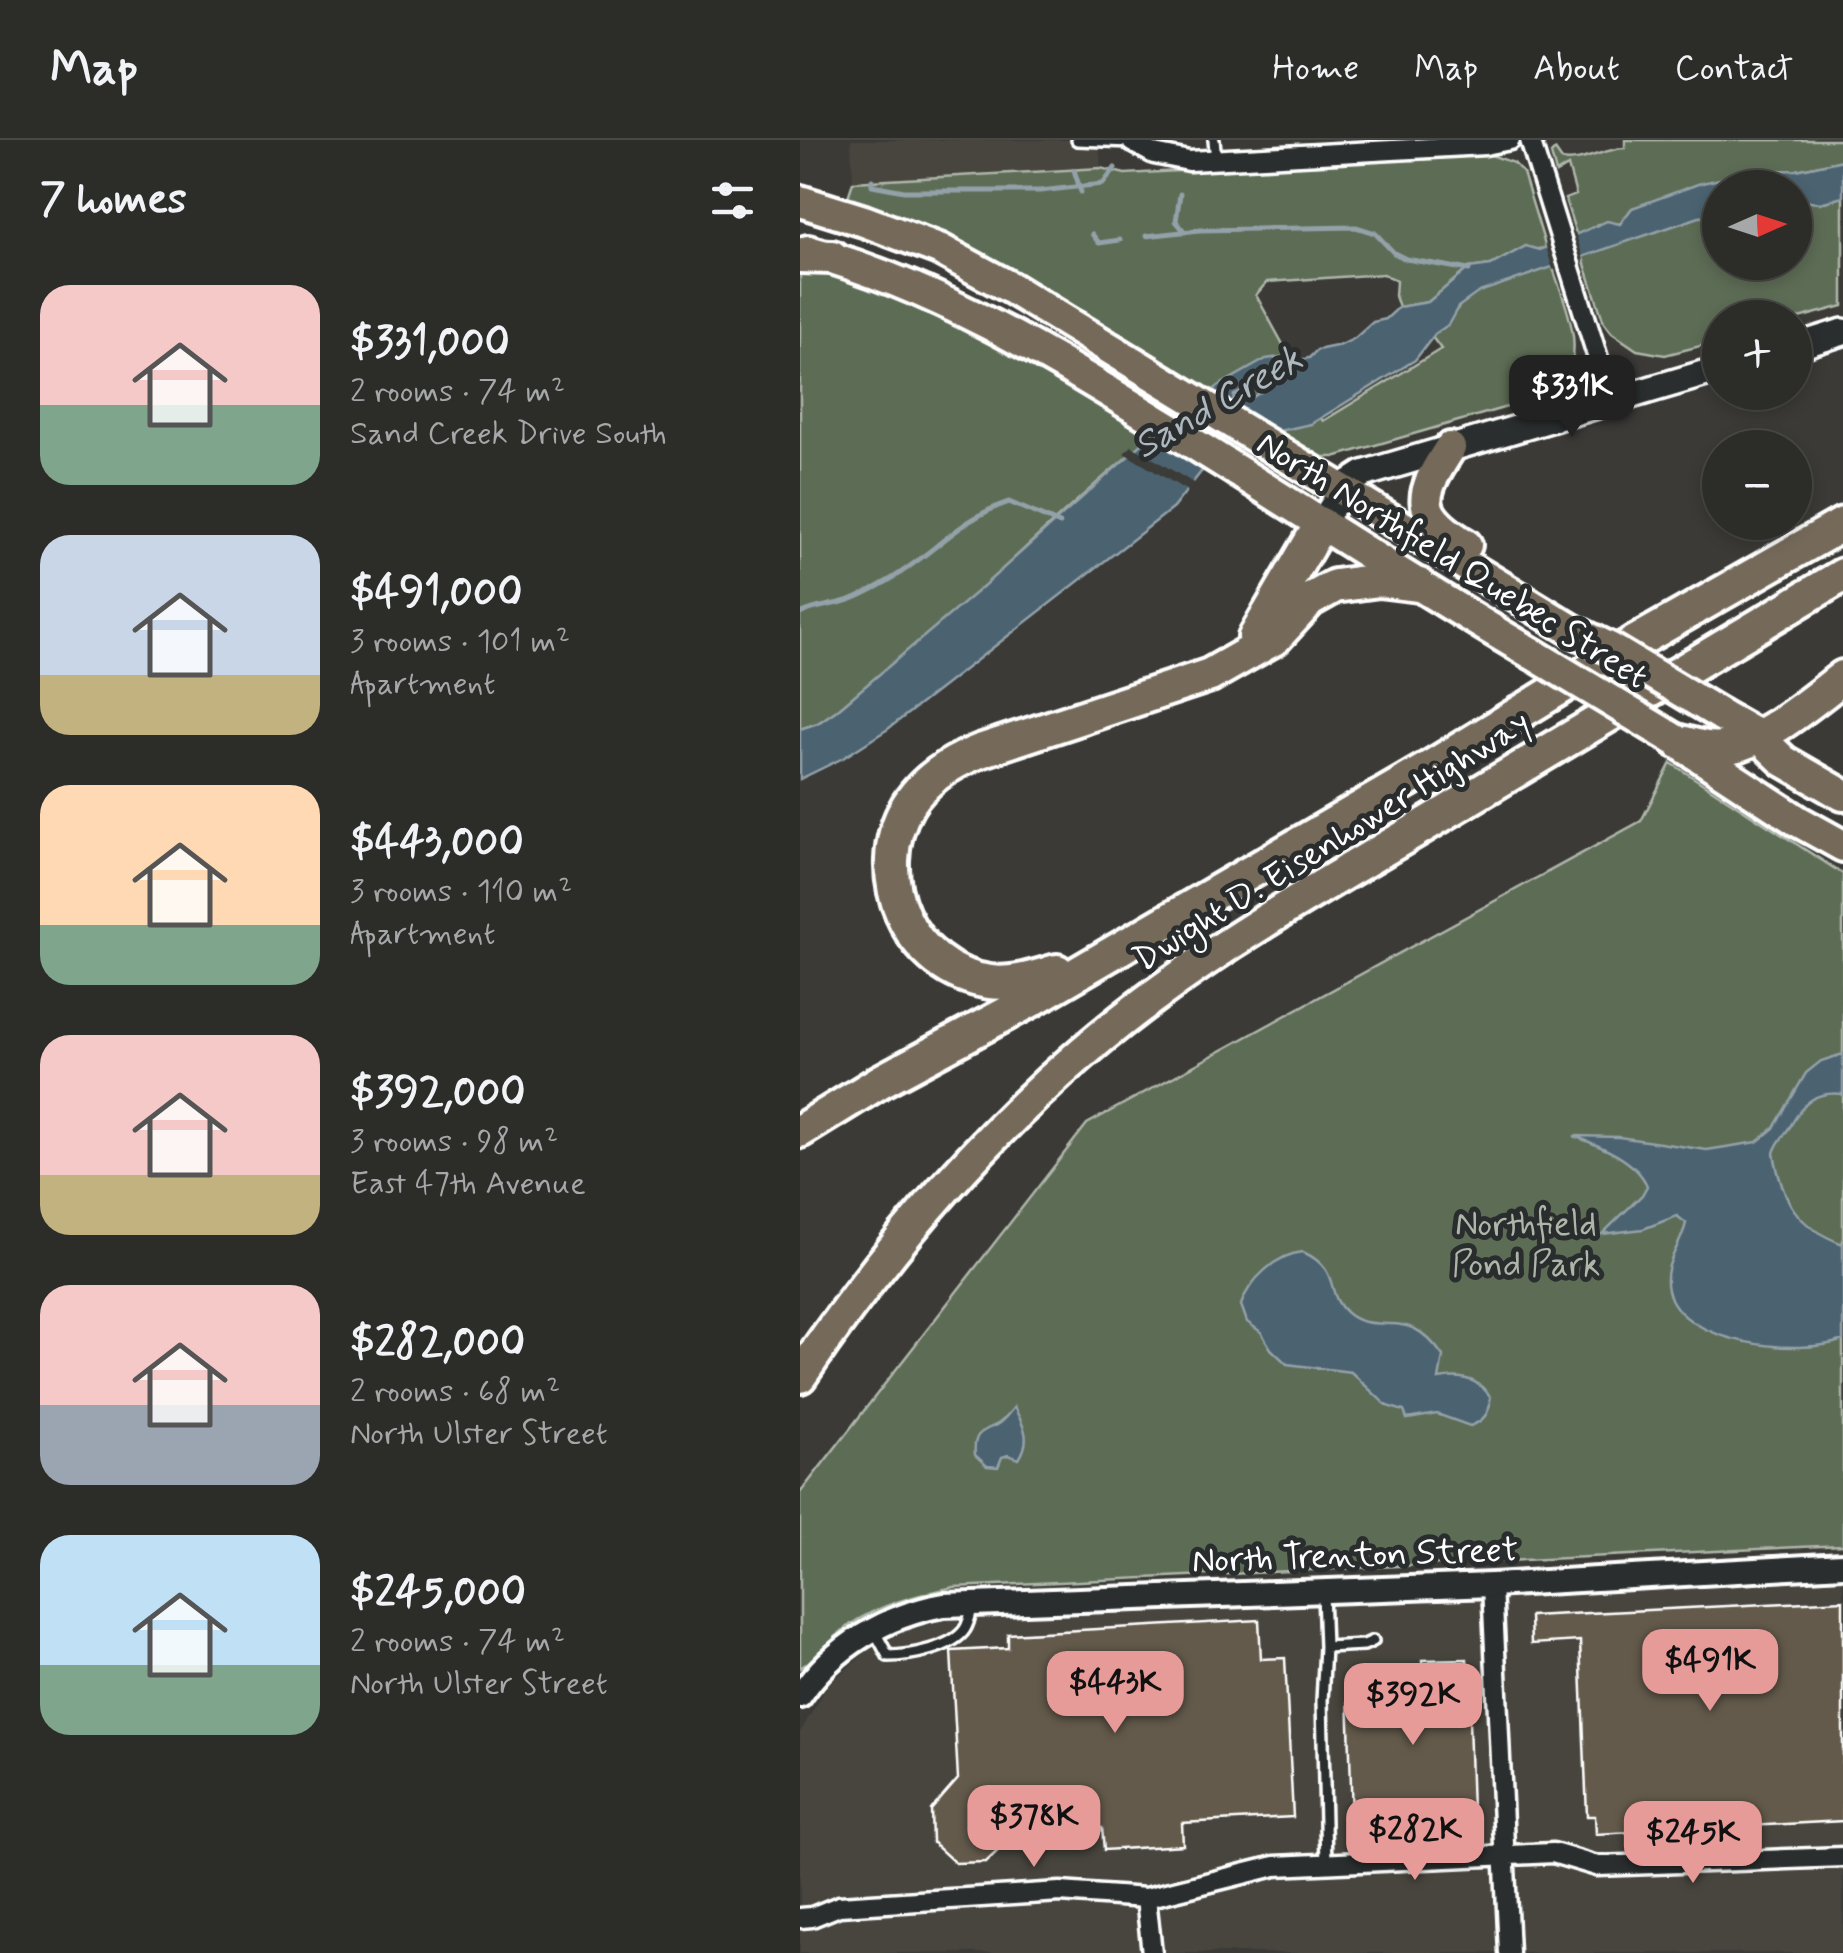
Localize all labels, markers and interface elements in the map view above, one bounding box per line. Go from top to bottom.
text: Map [50,38,138,101]
text: Home [1272,46,1359,92]
text: Map [1414,46,1478,92]
text: About [1533,46,1620,92]
text: Contact [1675,46,1793,92]
north arrow [1702,170,1812,280]
map controls [1702,170,1812,540]
text: 7 homes [40,173,187,228]
icon: filters [705,173,760,228]
button: + [1702,300,1812,410]
text: $331,000 [350,316,510,371]
icon: home [120,325,240,445]
water label: Sand Creek [1125,335,1312,471]
pin: $331K [1502,355,1642,440]
text: $331K [1531,366,1613,408]
text: 2 rooms · 74 m² [350,371,565,413]
text: Sand Creek Drive South [350,413,667,455]
street label: North Northfield Quebec Street [1248,421,1656,700]
button: − [1702,430,1812,540]
text: $491,000 [350,566,522,621]
icon: home [120,575,240,695]
text: 3 rooms · 101 m² [350,621,570,663]
text: Apartment [350,663,495,705]
street label: Dwight D. Eisenhower Highway [1125,700,1541,986]
text: $443,000 [350,816,524,871]
icon: home [120,825,240,945]
text: 3 rooms · 110 m² [350,871,572,913]
text: Apartment [350,913,495,955]
text: $392,000 [350,1066,526,1121]
icon: home [120,1075,240,1195]
text: 3 rooms · 98 m² [350,1121,558,1163]
text: East 47th Avenue [350,1163,586,1205]
park label: Northfield Pond Park [1452,1202,1600,1288]
text: $282,000 [350,1316,525,1371]
icon: home [120,1325,240,1445]
text: 2 rooms · 68 m² [350,1371,560,1413]
text: North Ulster Street [350,1413,608,1455]
street label: North Trenton Street [1191,1527,1519,1585]
text: $245,000 [350,1566,526,1621]
icon: home [120,1575,240,1695]
text: 2 rooms · 74 m² [350,1621,565,1663]
pin: $491K [1640,1629,1780,1714]
text: $491K [1664,1640,1756,1682]
pin: $443K [1045,1651,1185,1736]
text: $443K [1069,1662,1161,1704]
text: North Ulster Street [350,1663,608,1705]
pin: $392K [1343,1663,1483,1748]
text: $392K [1366,1674,1460,1716]
pin: $378K [964,1785,1104,1870]
text: $378K [989,1796,1079,1838]
pin: $282K [1345,1798,1485,1883]
pin: $245K [1623,1801,1763,1886]
text: $282K [1368,1809,1462,1851]
text: $245K [1646,1812,1740,1854]

